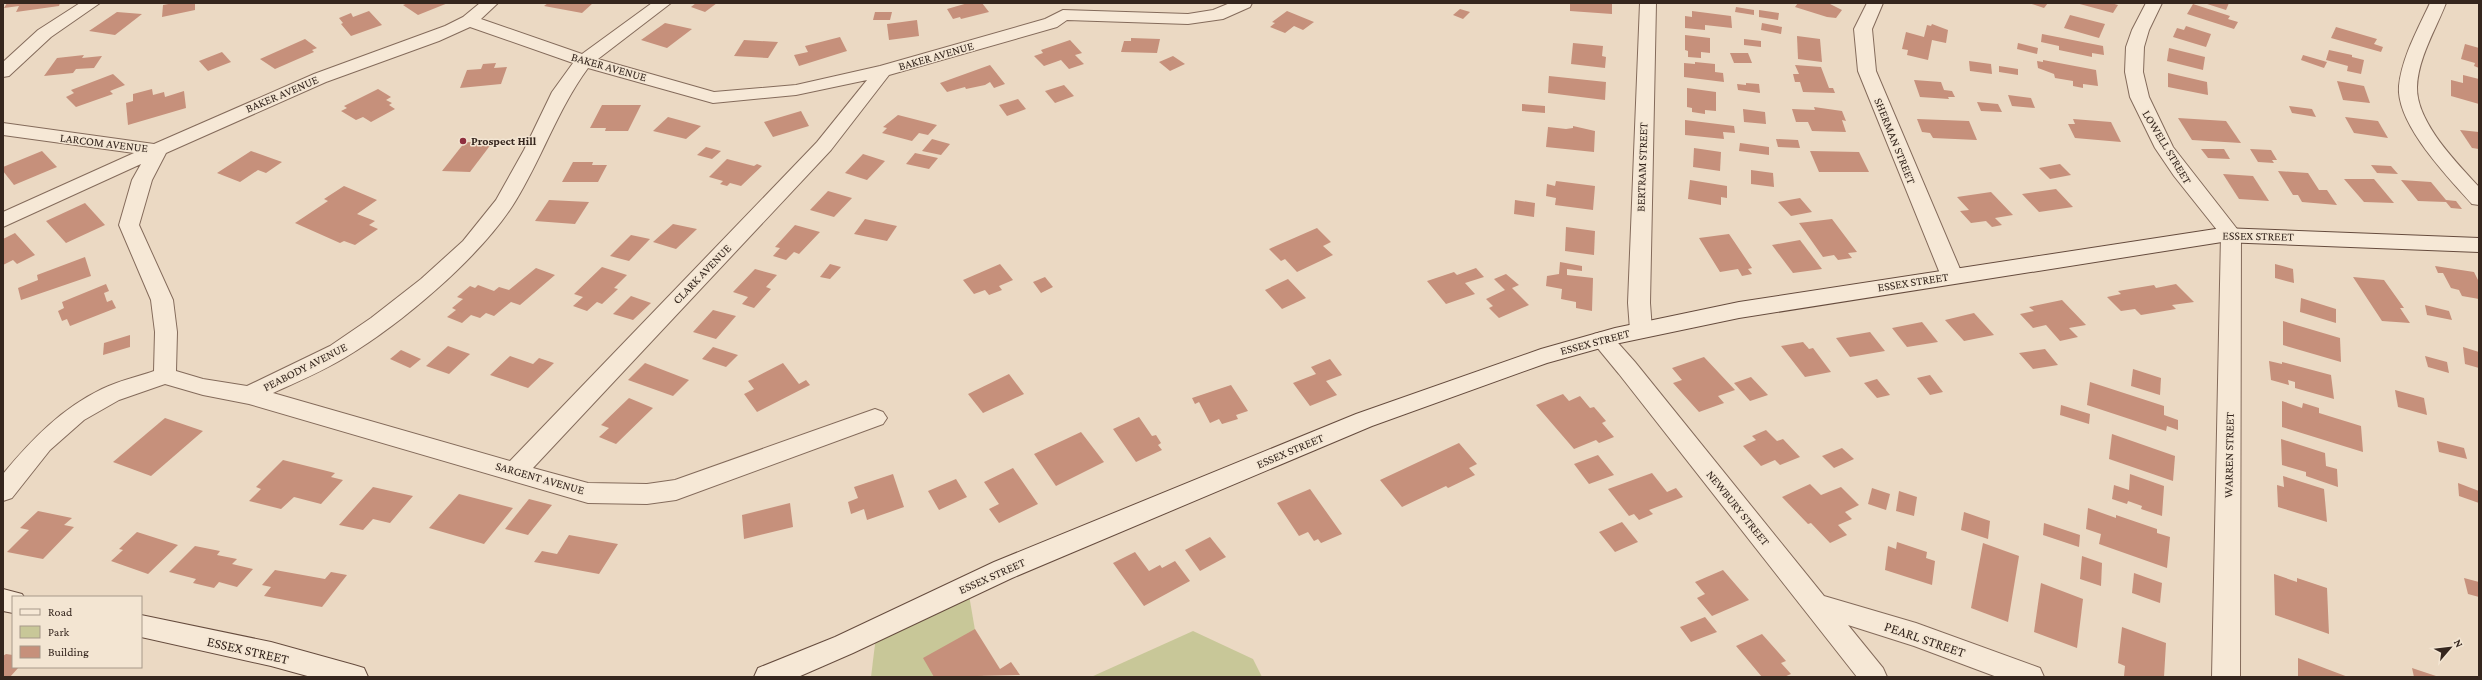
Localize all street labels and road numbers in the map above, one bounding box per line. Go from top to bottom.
street label: BAKER AVENUE [897,38,976,73]
street label: BAKER AVENUE [570,50,649,85]
street label: BAKER AVENUE [243,72,321,116]
street label: SHERMAN STREET [1871,96,1919,187]
street label: LOWELL STREET [2139,107,2195,187]
street label: BERTRAM STREET [1633,122,1651,212]
street label: LARCOM AVENUE [59,131,149,155]
street label: ESSEX STREET [2222,228,2294,244]
street label: CLARK AVENUE [670,241,734,307]
street label: ESSEX STREET [1877,269,1950,295]
street label: ESSEX STREET [1559,326,1632,358]
street label: PEABODY AVENUE [261,340,350,394]
street label: WARREN STREET [2221,412,2237,498]
street label: ESSEX STREET [1254,430,1326,471]
street label: SARGENT AVENUE [494,459,587,498]
street label: NEWBURY STREET [1703,468,1773,549]
street label: ESSEX STREET [956,555,1028,597]
street label: PEARL STREET [1882,618,1968,660]
street label: ESSEX STREET [206,633,291,667]

